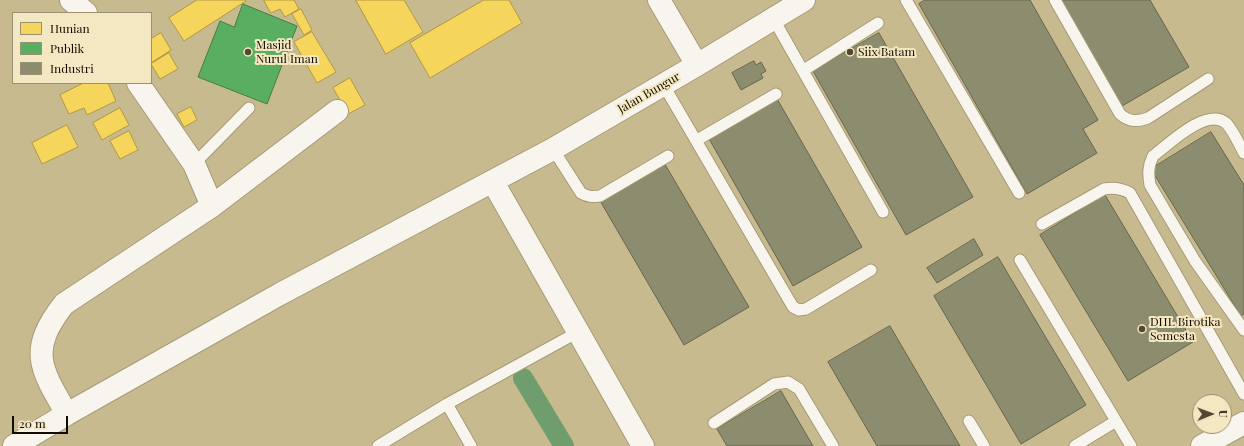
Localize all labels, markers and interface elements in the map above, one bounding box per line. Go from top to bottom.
legend [12,12,152,84]
text: Hunian [50,20,90,36]
place label: Masjid Nurul Iman [256,38,318,66]
text: Publik [50,40,84,56]
place label: Siix Batam [858,45,915,59]
marker: Masjid Nurul Iman [243,47,253,57]
marker: Siix Batam [845,47,855,57]
text: Industri [50,60,94,76]
street label: Jalan Bungur [615,69,683,117]
place label: DHL Birotika Semesta [1150,315,1221,343]
marker: DHL Birotika Semesta [1137,324,1147,334]
north arrow [1192,394,1232,434]
scale bar [14,408,70,434]
text: U [1216,410,1231,418]
text: 20 m [19,415,46,431]

